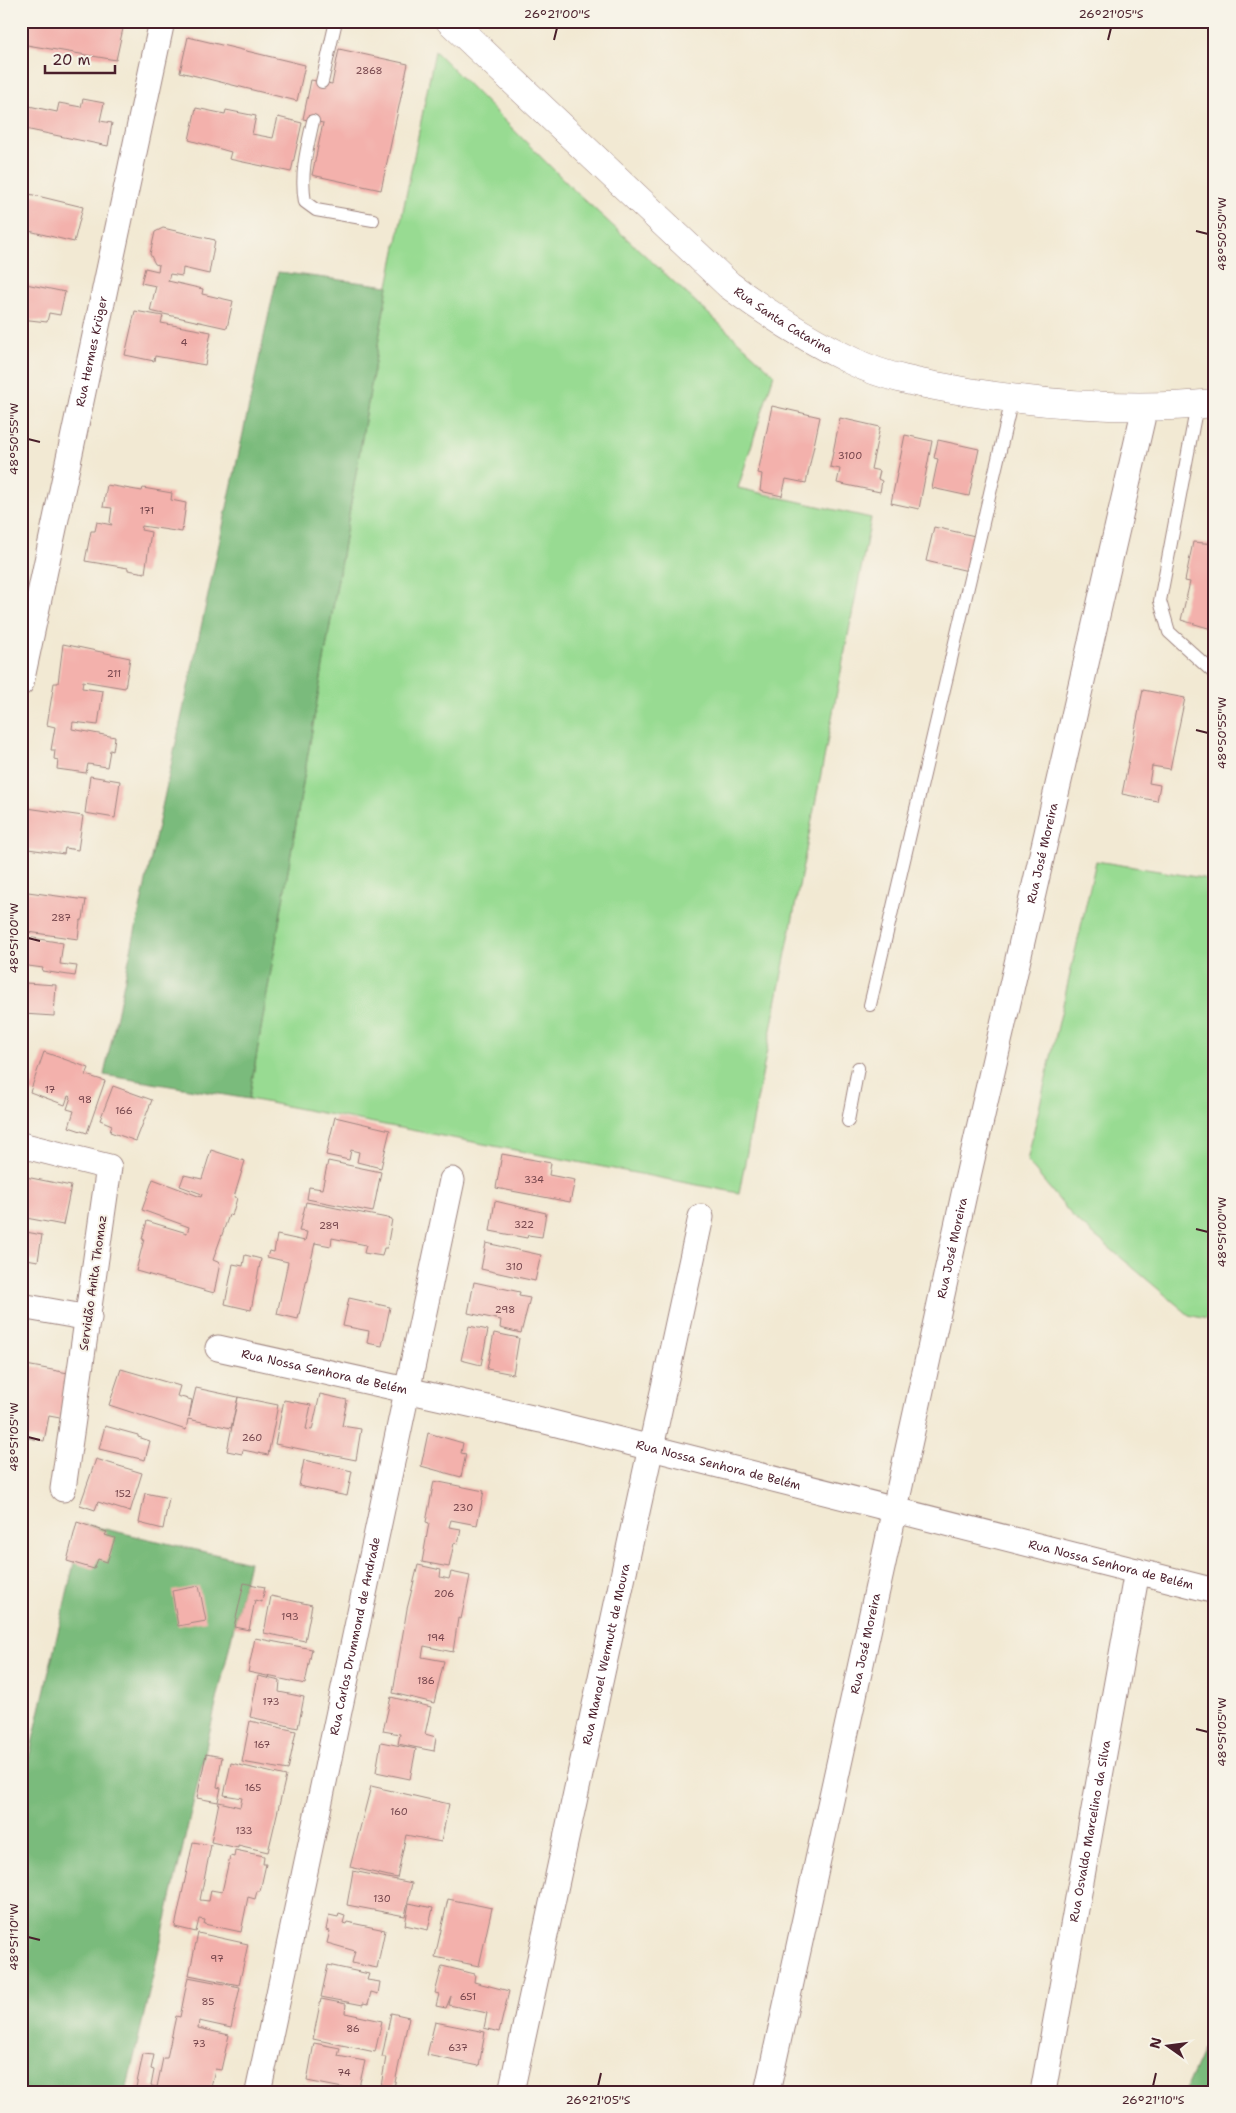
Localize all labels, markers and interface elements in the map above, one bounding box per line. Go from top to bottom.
text: 26°21'00"S [524,6,590,22]
text: 26°21'05"S [1079,6,1144,22]
scale bar [45,42,115,74]
text: 20 m [52,50,91,70]
house number: 2868 [355,64,383,77]
text: 48°50'50"W [1214,197,1230,271]
street label: Rua Santa Catarina [731,283,836,358]
street label: Rua Hermes Krüger [72,294,111,408]
house number: 4 [181,336,188,349]
text: 48°50'55"W [6,403,22,475]
house number: 3100 [838,449,862,462]
house number: 171 [140,504,154,517]
house number: 211 [107,667,121,680]
text: 48°50'55"W [1214,697,1230,769]
street label: Rua José Moreira [1023,801,1062,905]
text: 48°51'00"W [6,903,22,973]
house number: 287 [51,911,71,924]
house number: 17 [45,1083,55,1096]
house number: 98 [78,1093,92,1106]
house number: 166 [115,1104,133,1117]
house number: 334 [524,1173,544,1186]
street label: Rua José Moreira [933,1196,971,1300]
text: 48°51'00"W [1214,1197,1230,1267]
street label: Servidão Anita Thomaz [76,1214,110,1352]
house number: 322 [514,1218,534,1231]
house number: 289 [319,1219,339,1232]
house number: 310 [505,1260,523,1273]
house number: 298 [495,1303,515,1316]
street label: Rua Nossa Senhora de Belém [240,1345,409,1398]
text: 48°51'05"W [6,1402,22,1472]
house number: 260 [242,1431,262,1444]
street label: Rua Nossa Senhora de Belém [634,1436,803,1494]
house number: 152 [115,1487,131,1500]
house number: 230 [453,1501,473,1514]
street label: Rua Carlos Drummond de Andrade [326,1535,384,1737]
street label: Rua Nossa Senhora de Belém [1027,1536,1195,1593]
street label: Rua Manoel Wermutt de Moura [579,1562,634,1746]
house number: 206 [434,1587,454,1600]
street label: Rua José Moreira [847,1591,884,1696]
house number: 193 [281,1610,299,1623]
house number: 194 [427,1631,445,1644]
house number: 186 [417,1674,435,1687]
house number: 173 [263,1695,279,1708]
text: 48°51'05"W [1214,1697,1230,1767]
house number: 167 [254,1738,270,1751]
street label: Rua Osvaldo Marcelino da Silva [1066,1739,1114,1923]
house number: 165 [245,1781,261,1794]
house number: 160 [390,1805,408,1818]
house number: 133 [235,1824,253,1837]
house number: 130 [373,1892,391,1905]
text: 48°51'10"W [6,1903,22,1971]
house number: 97 [210,1952,224,1965]
house number: 651 [460,1990,476,2003]
house number: 85 [202,1995,214,2008]
north arrow [1144,2020,1194,2070]
house number: 86 [346,2022,360,2035]
text: N [1145,2035,1165,2050]
house number: 73 [192,2037,206,2050]
house number: 637 [448,2041,468,2054]
house number: 74 [337,2066,351,2079]
text: 26°21'05"S [566,2092,631,2108]
text: 26°21'10"S [1121,2092,1185,2108]

